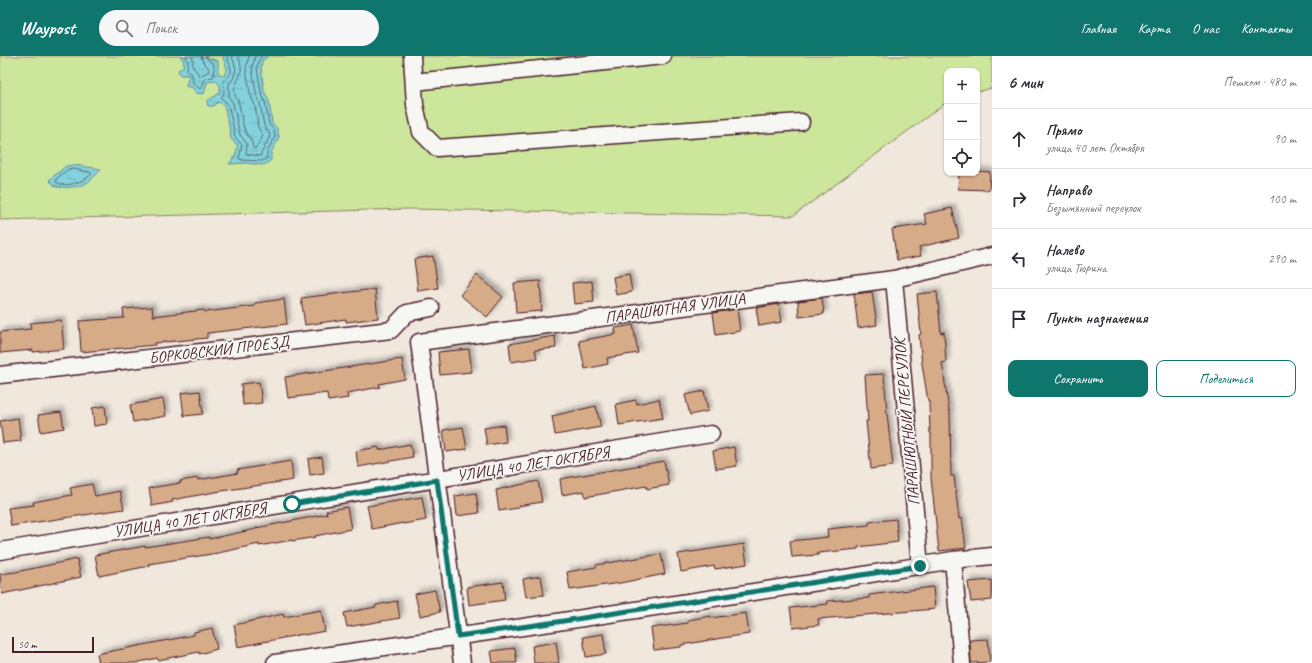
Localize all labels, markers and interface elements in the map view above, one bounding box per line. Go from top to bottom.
search box [99,10,379,46]
text: Waypost [20,16,75,40]
icon: search [113,17,135,39]
text: Поиск [145,19,177,38]
text: Главная [1081,20,1116,37]
text: Карта [1138,20,1170,37]
text: О нас [1192,20,1219,37]
text: Контакты [1241,20,1292,37]
map controls [944,68,980,176]
button: + [944,68,980,104]
text: 6 мин [1008,72,1043,93]
text: Пешком · 480 m [1223,74,1296,90]
button: − [944,104,980,140]
text: Прямо [1046,121,1082,140]
icon: ahead [1008,128,1030,150]
text: 90 m [1274,131,1296,147]
button: locate [944,140,980,176]
text: улица 40 лет Октября [1046,140,1144,156]
text: Направо [1046,181,1092,200]
icon: right [1008,188,1030,210]
text: 100 m [1268,191,1296,207]
text: Безымянный переулок [1046,200,1141,216]
text: Налево [1046,241,1084,260]
icon: left [1008,248,1030,270]
text: 290 m [1268,251,1296,267]
text: улица Тюрина [1046,260,1107,276]
street label: ПАРАШЮТНАЯ УЛИЦА [604,288,747,328]
icon: arrive [1008,308,1030,330]
text: Пункт назначения [1046,309,1148,328]
street label: БОРКОВСКИЙ ПРОЕЗД [148,331,291,368]
street label: ПАРАШЮТНЫЙ ПЕРЕУЛОК [889,335,924,506]
button: Сохранить [1008,360,1148,397]
button: Поделиться [1156,360,1296,397]
street label: УЛИЦА 40 ЛЕТ ОКТЯБРЯ [455,442,613,486]
route start [283,495,301,513]
street label: УЛИЦА 40 ЛЕТ ОКТЯБРЯ [112,498,270,542]
route end [911,557,929,575]
scale bar [12,635,94,654]
text: 50 m [18,637,37,651]

